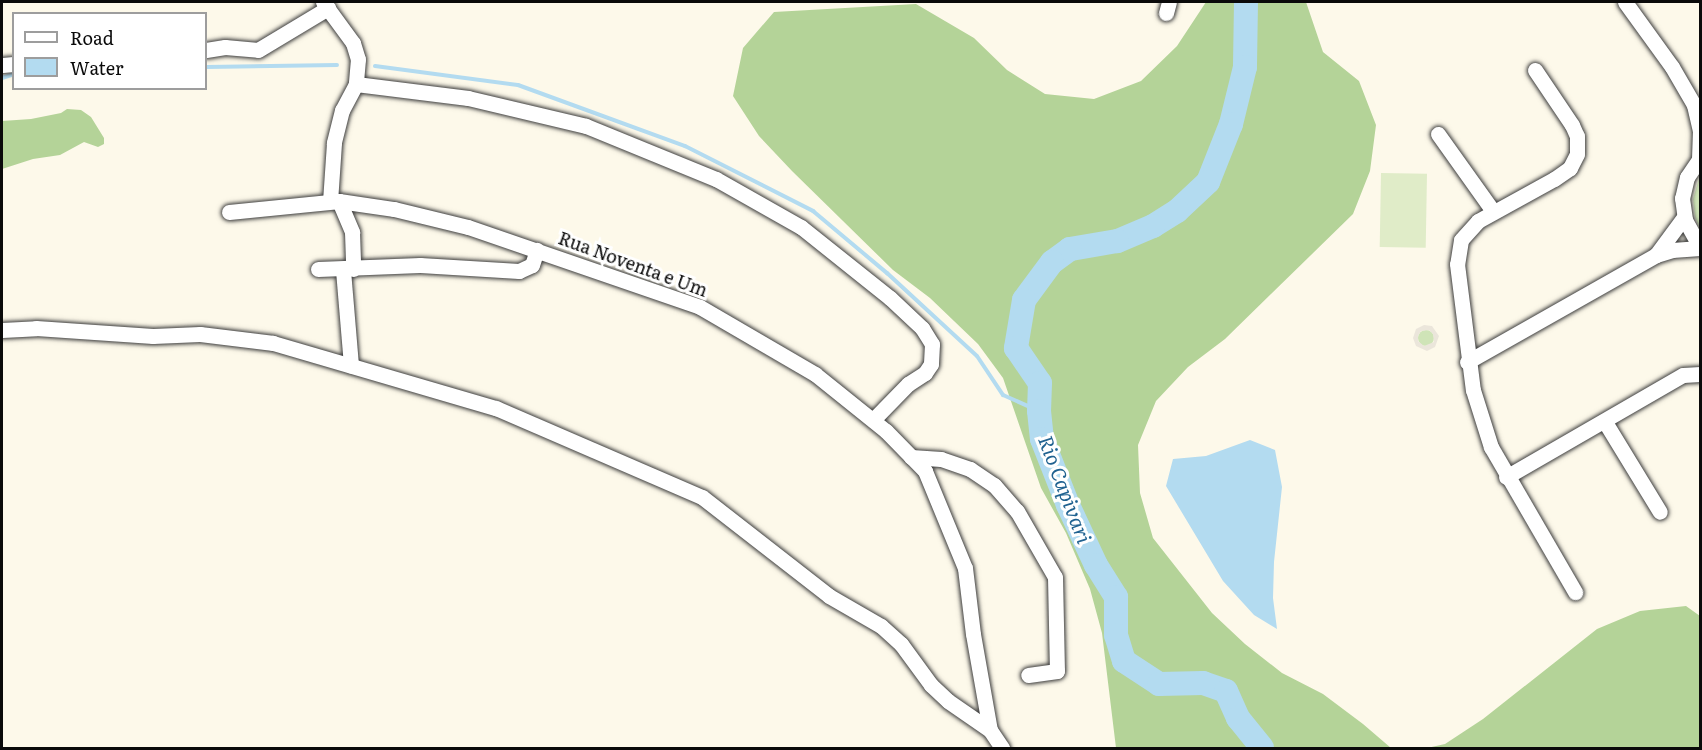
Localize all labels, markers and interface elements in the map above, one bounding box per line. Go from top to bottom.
legend [12,12,207,90]
text: Road [70,24,114,51]
text: Water [70,54,123,81]
street label: Rua Noventa e Um [555,227,711,301]
water label: Rio Capivari [1034,432,1098,546]

